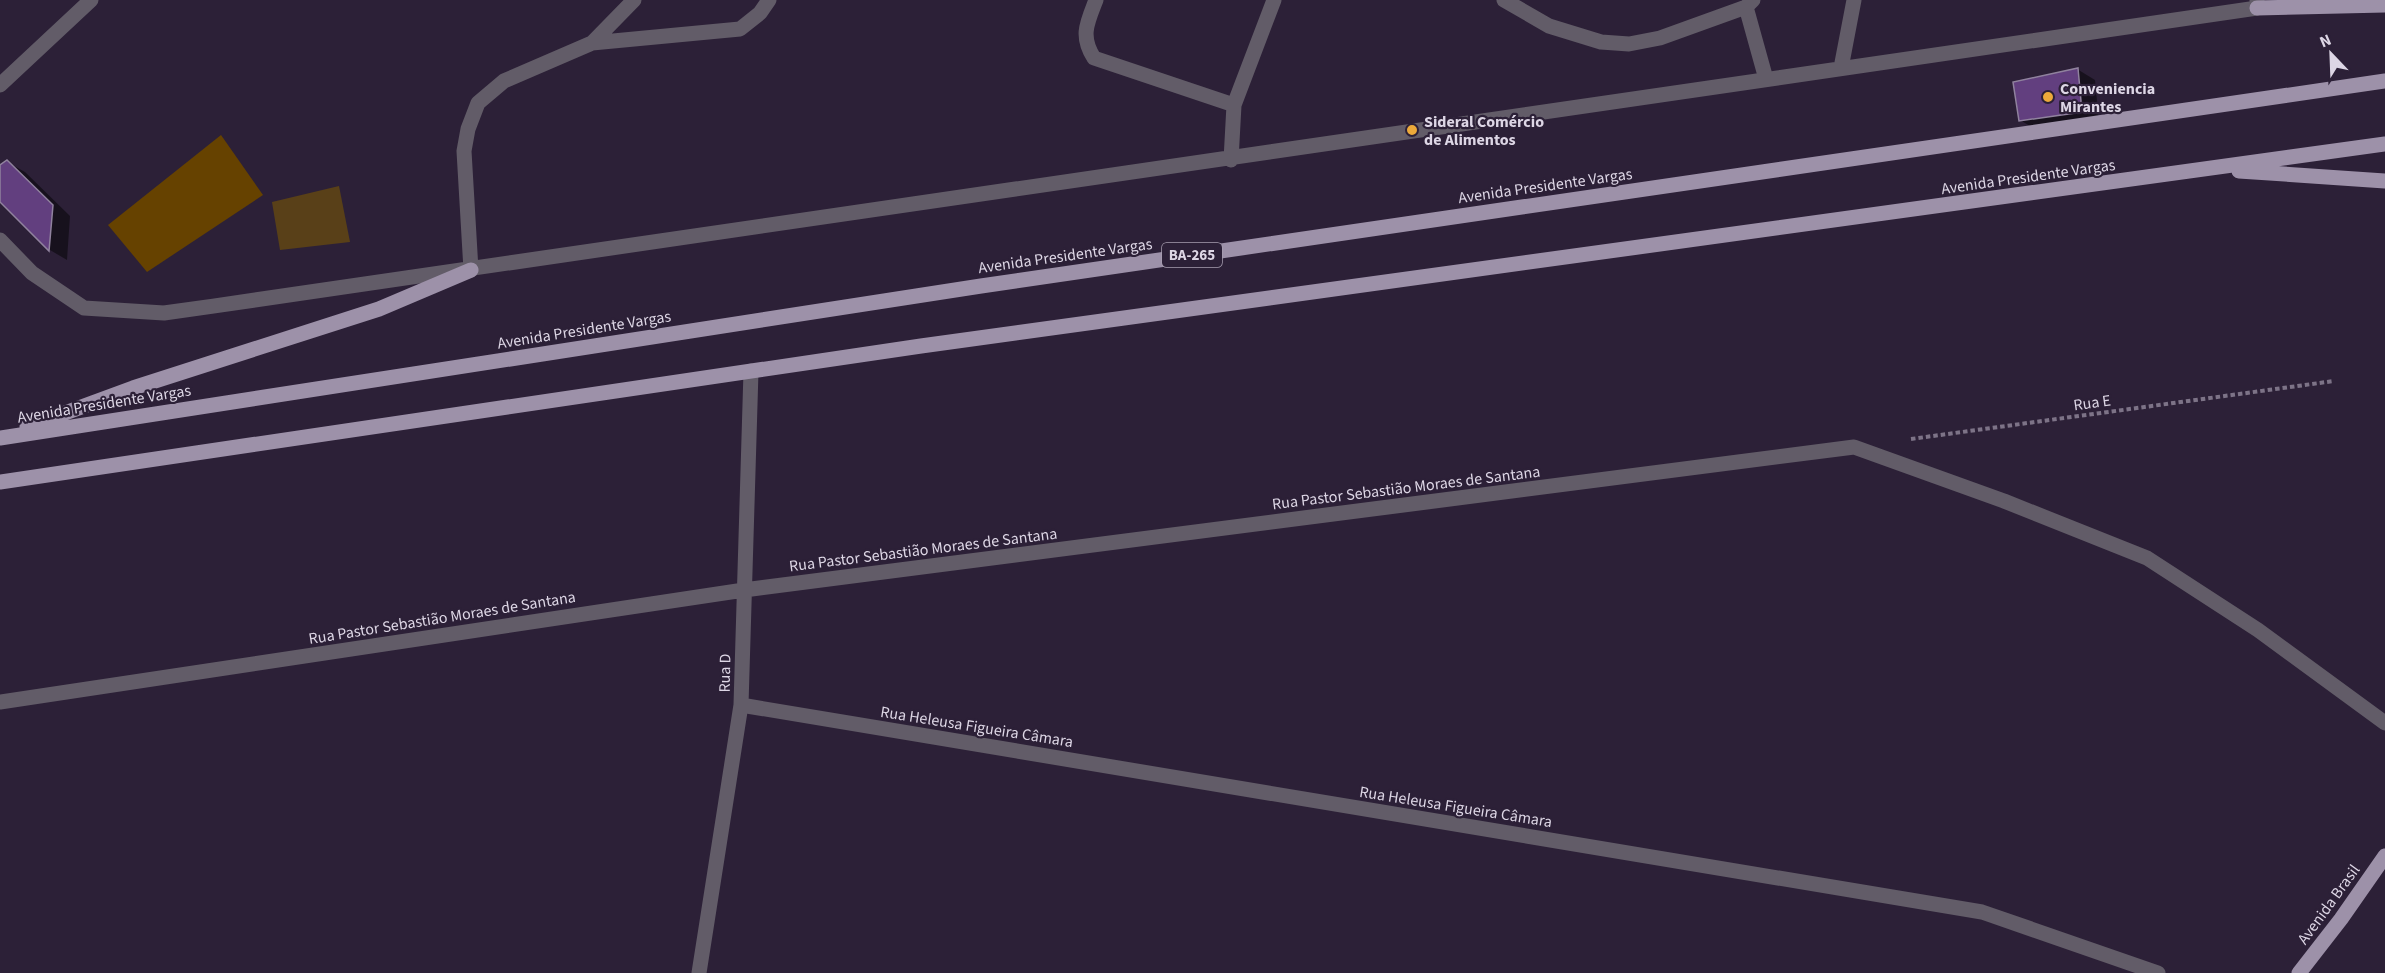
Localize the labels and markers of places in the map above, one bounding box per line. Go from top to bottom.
place label: Conveniencia Mirantes [2060,78,2155,118]
marker: Conveniencia Mirantes [2041,90,2055,104]
place label: Sideral Comércio de Alimentos [1424,111,1544,151]
marker: Sideral Comércio de Alimentos [1405,123,1419,137]

